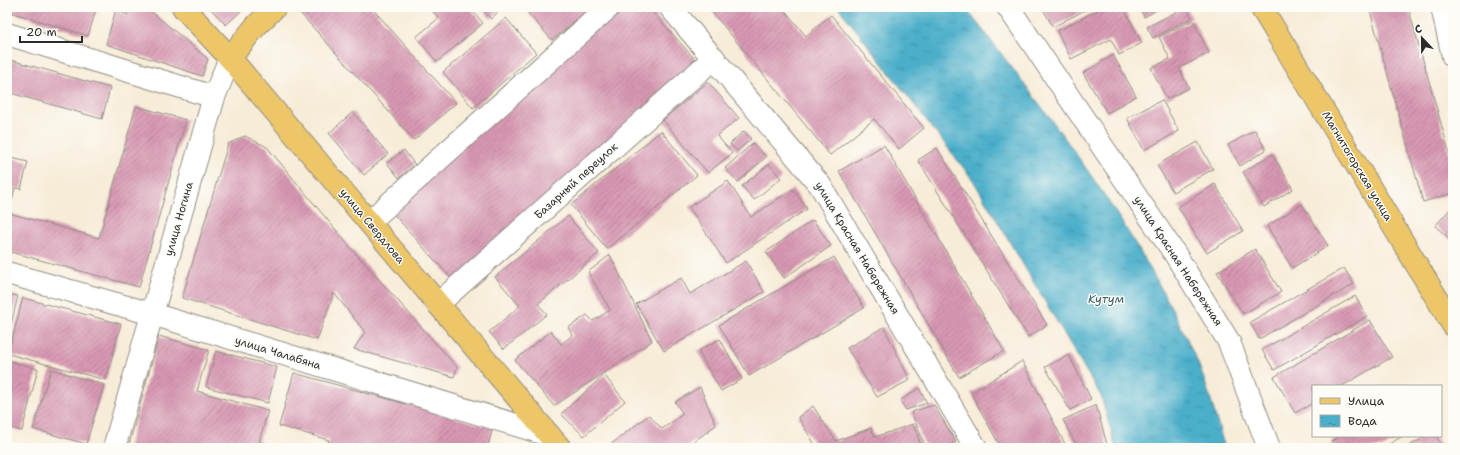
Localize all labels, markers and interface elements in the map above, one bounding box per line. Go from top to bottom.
scale bar [20,18,82,44]
north arrow [1402,18,1442,58]
text: С [1412,21,1425,37]
text: 20 m [26,24,57,40]
street label: Магнитогорская улица [1318,108,1396,224]
street label: Базарный переулок [531,139,621,223]
street label: улица Красная Набережная [811,179,903,317]
street label: улица Ногина [161,180,197,258]
street label: улица Свердлова [336,185,408,267]
street label: улица Красная Набережная [1130,193,1226,329]
water label: Кутум [1088,291,1124,307]
street label: улица Чалабяна [233,333,323,373]
legend [1312,385,1442,437]
text: Улица [1348,393,1385,409]
text: Вода [1348,413,1377,429]

